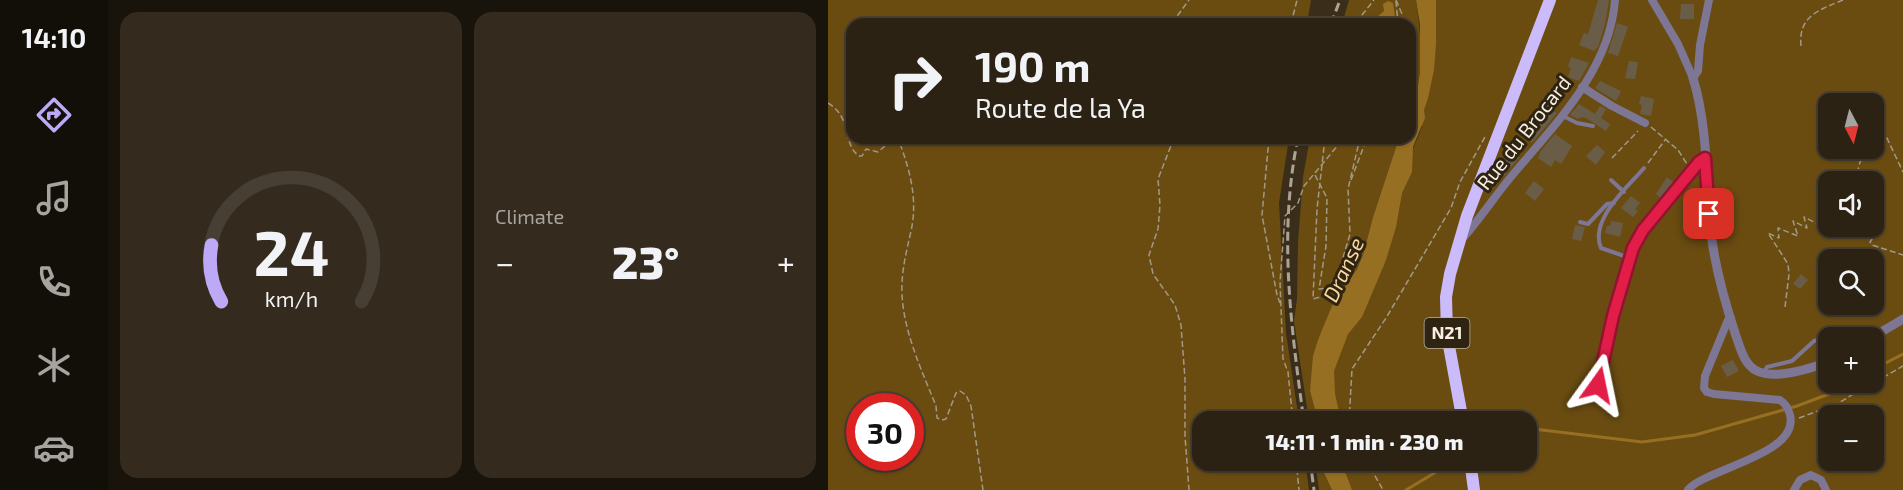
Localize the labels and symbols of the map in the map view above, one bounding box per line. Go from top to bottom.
street label: Rue du Brocard [1471,71,1575,194]
north arrow [1818,93,1884,159]
pin [1683,188,1734,239]
water label: Dranse [1317,233,1368,306]
road number: N21 [1424,318,1470,348]
position arrow [1566,353,1630,417]
speed limit sign: 30 [846,393,924,471]

